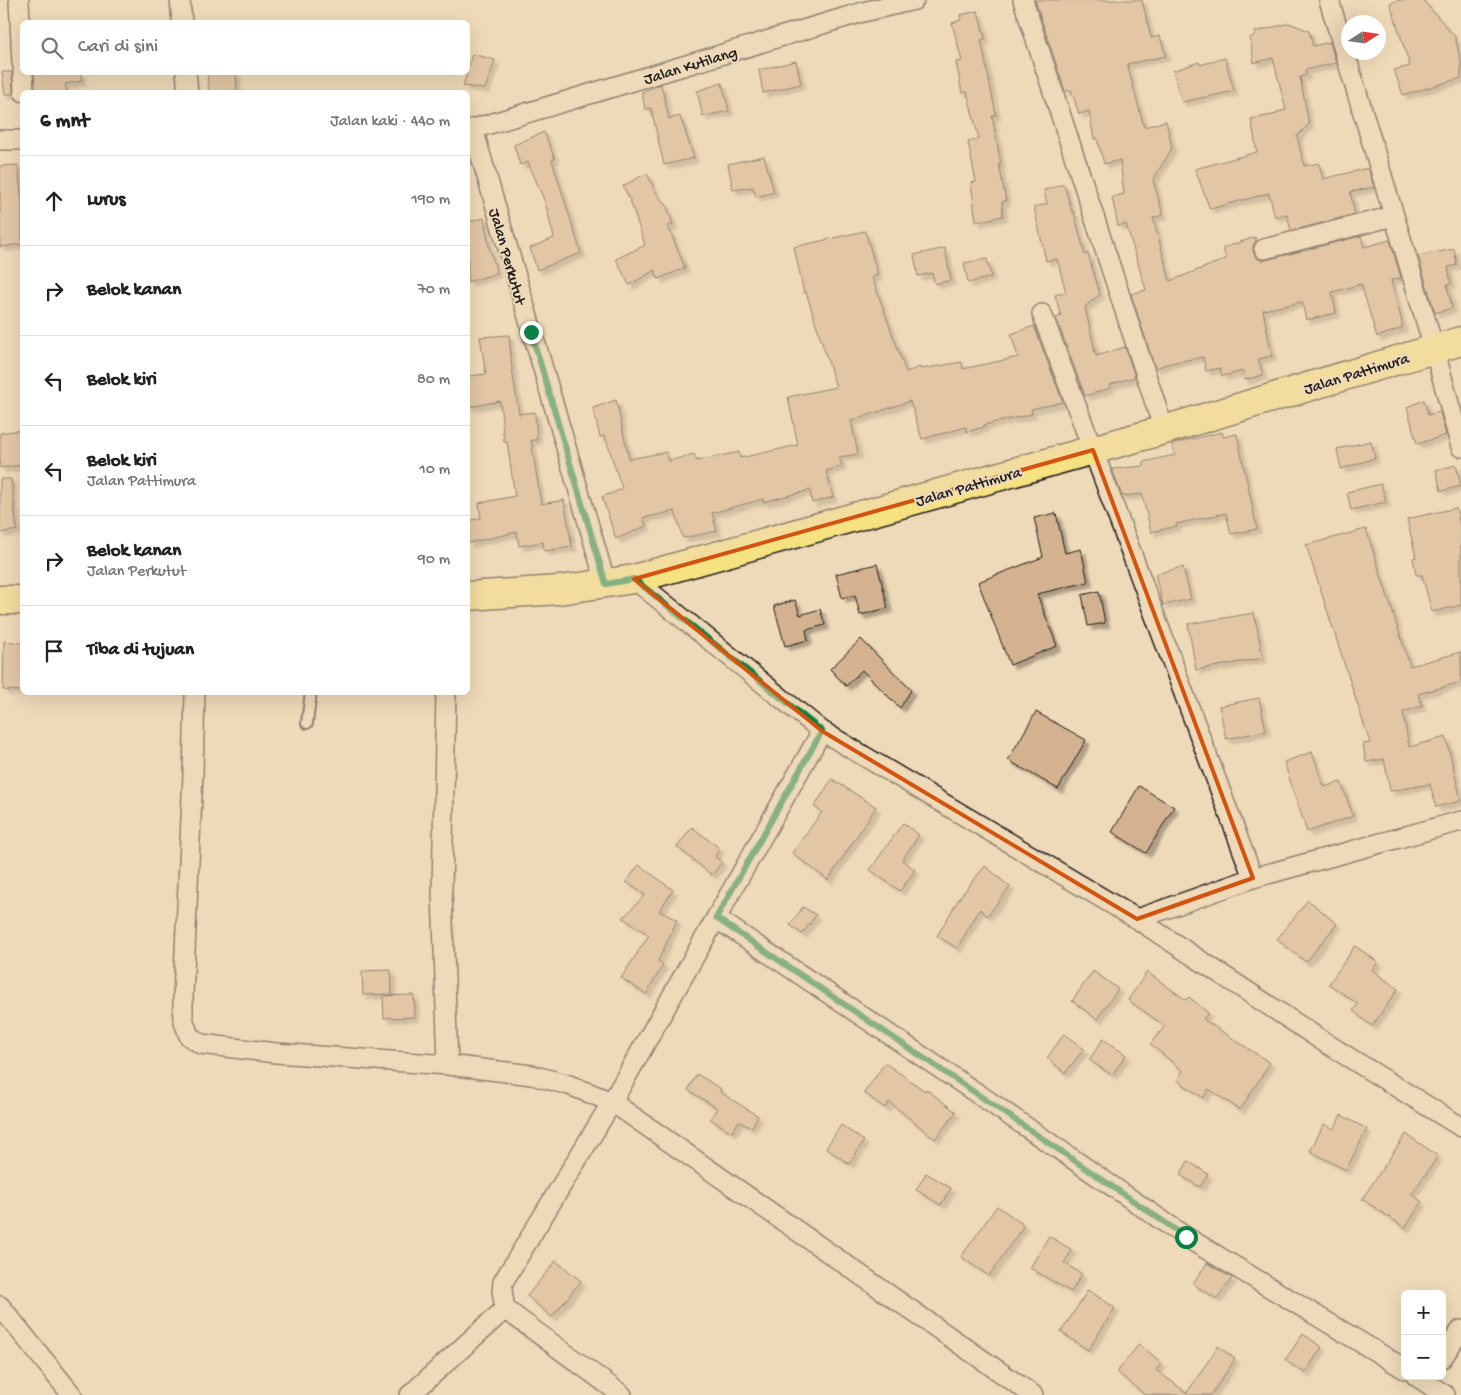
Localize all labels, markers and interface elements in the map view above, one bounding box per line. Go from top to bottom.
north arrow [1341,15,1386,60]
search box [20,20,470,75]
icon: search [38,34,66,62]
text: Cari di sini [78,36,158,59]
street label: Jalan Kutilang [642,44,740,91]
text: 6 mnt [40,110,89,135]
text: Jalan kaki · 440 m [330,113,450,132]
icon: ahead [40,187,68,215]
text: Lurus [87,189,126,212]
text: 190 m [411,191,450,210]
street label: Jalan Perkutut [483,207,529,309]
icon: right [40,277,68,305]
text: Belok kanan [87,279,181,302]
text: 70 m [417,281,450,300]
route end [520,321,543,344]
street label: Jalan Pattimura [1302,350,1413,400]
icon: left [40,367,68,395]
text: Belok kiri [87,369,157,392]
text: 80 m [417,371,450,390]
text: Belok kiri [87,450,157,473]
icon: left [40,457,68,485]
text: 10 m [419,461,450,480]
street label: Jalan Pattimura [914,464,1025,512]
text: Jalan Pattimura [87,473,196,492]
text: Belok kanan [87,540,181,563]
icon: right [40,547,68,575]
text: 90 m [418,551,450,570]
text: Jalan Perkutut [87,563,186,582]
icon: arrive [40,637,68,665]
text: Tiba di tujuan [87,639,194,662]
route start [1175,1226,1198,1249]
map controls [1401,1290,1446,1380]
button: + [1401,1290,1446,1335]
button: − [1401,1335,1446,1380]

